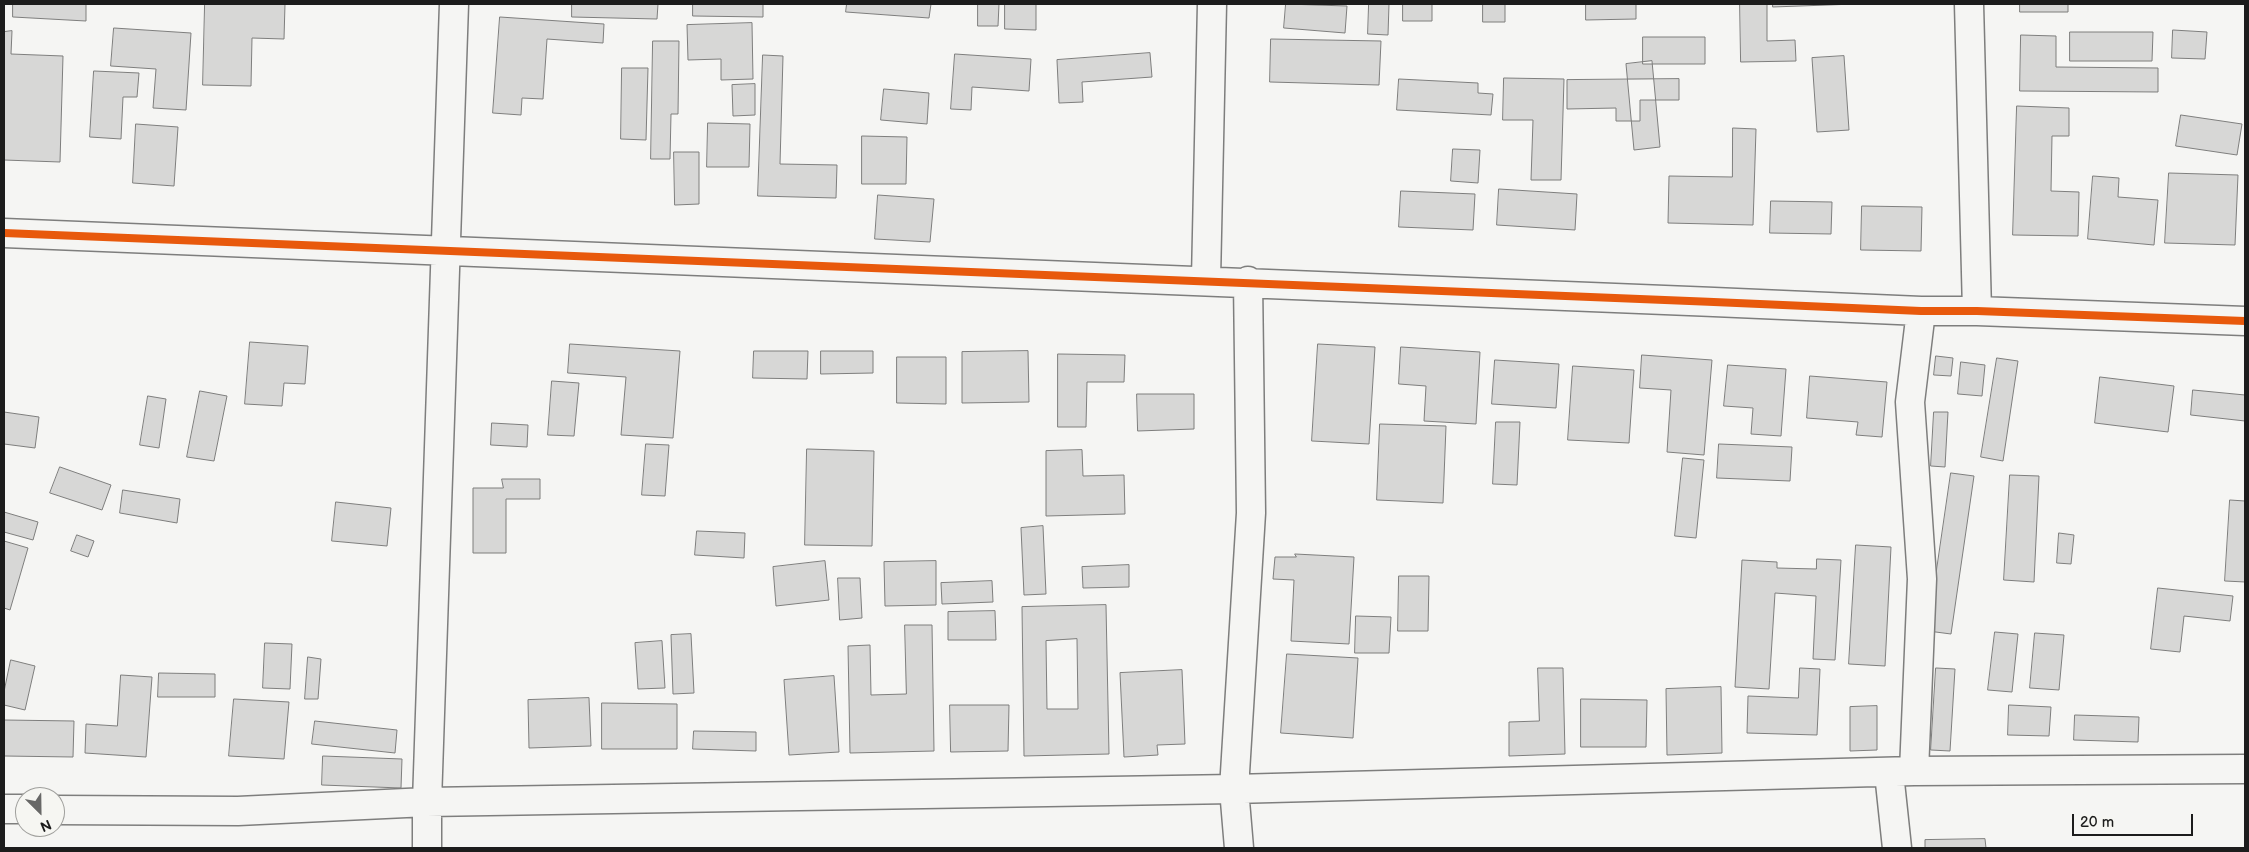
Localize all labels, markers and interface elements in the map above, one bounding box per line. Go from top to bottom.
north arrow [15,787,65,837]
scale bar [2074,804,2195,836]
text: 20 m [2080,813,2114,832]
text: N [38,815,54,835]

